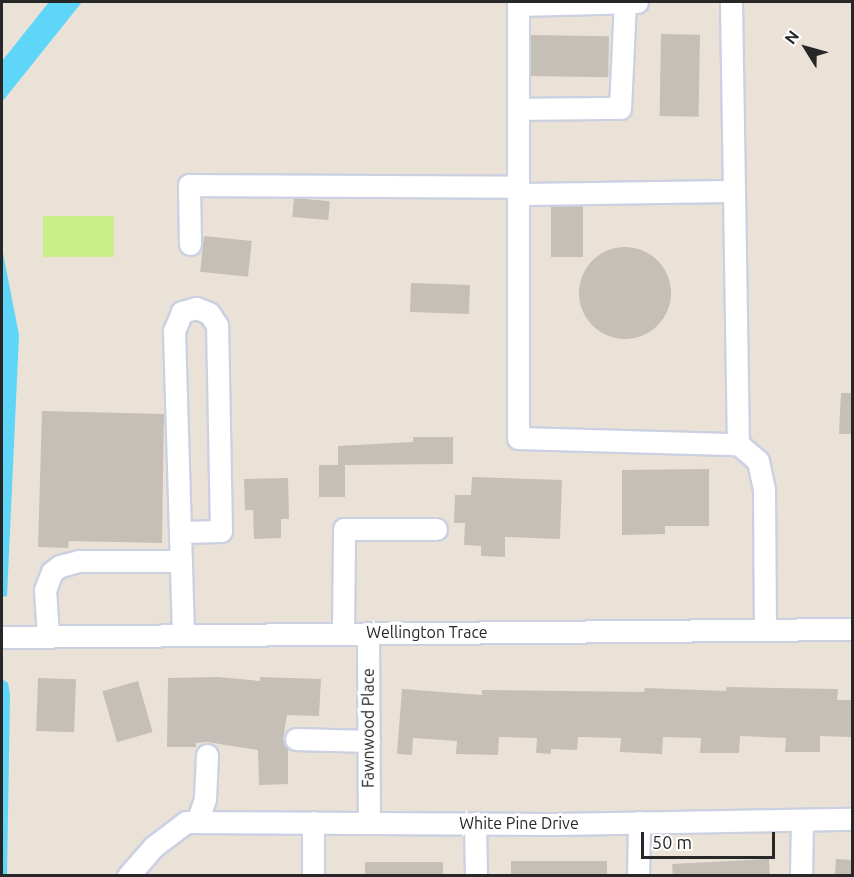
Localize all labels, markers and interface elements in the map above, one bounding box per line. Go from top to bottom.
north arrow [776,18,836,78]
text: N [781,27,802,47]
street label: Wellington Trace [366,622,488,642]
street label: Fawnwood Place [358,668,378,788]
street label: White Pine Drive [459,813,579,833]
scale bar [644,820,778,858]
text: 50 m [652,832,692,852]

